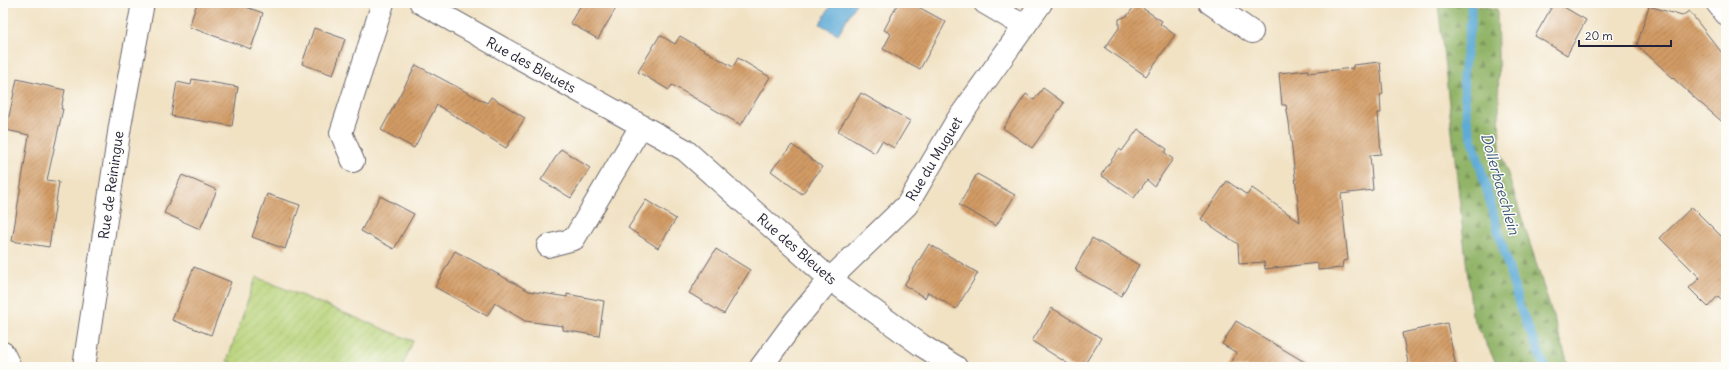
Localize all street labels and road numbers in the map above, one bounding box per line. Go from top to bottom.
street label: Rue des Bleuets [483,33,579,97]
street label: Rue du Muguet [902,113,966,204]
street label: Rue de Reiningue [95,130,127,240]
street label: Rue des Bleuets [753,209,841,289]

